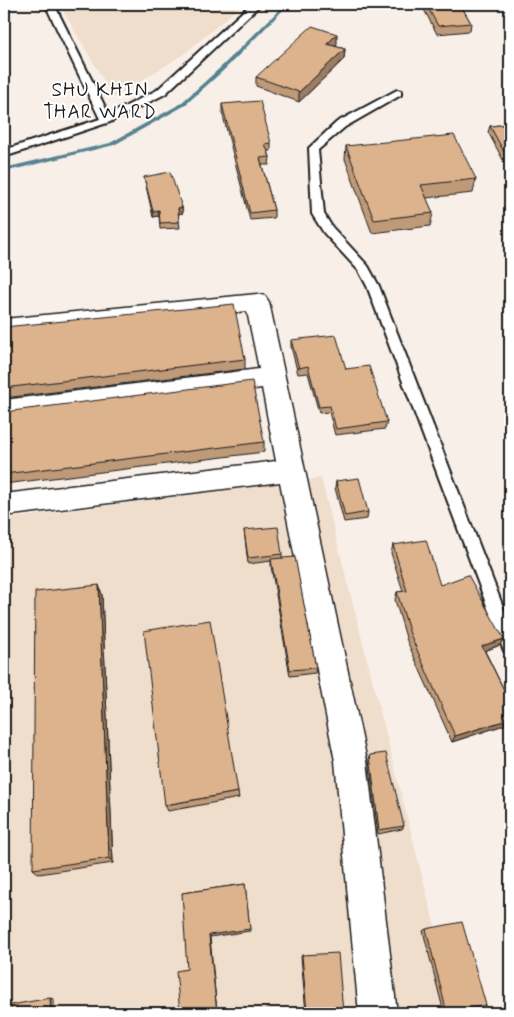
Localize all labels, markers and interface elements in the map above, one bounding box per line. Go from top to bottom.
district label: SHU KHIN THAR WARD [43,78,157,125]

